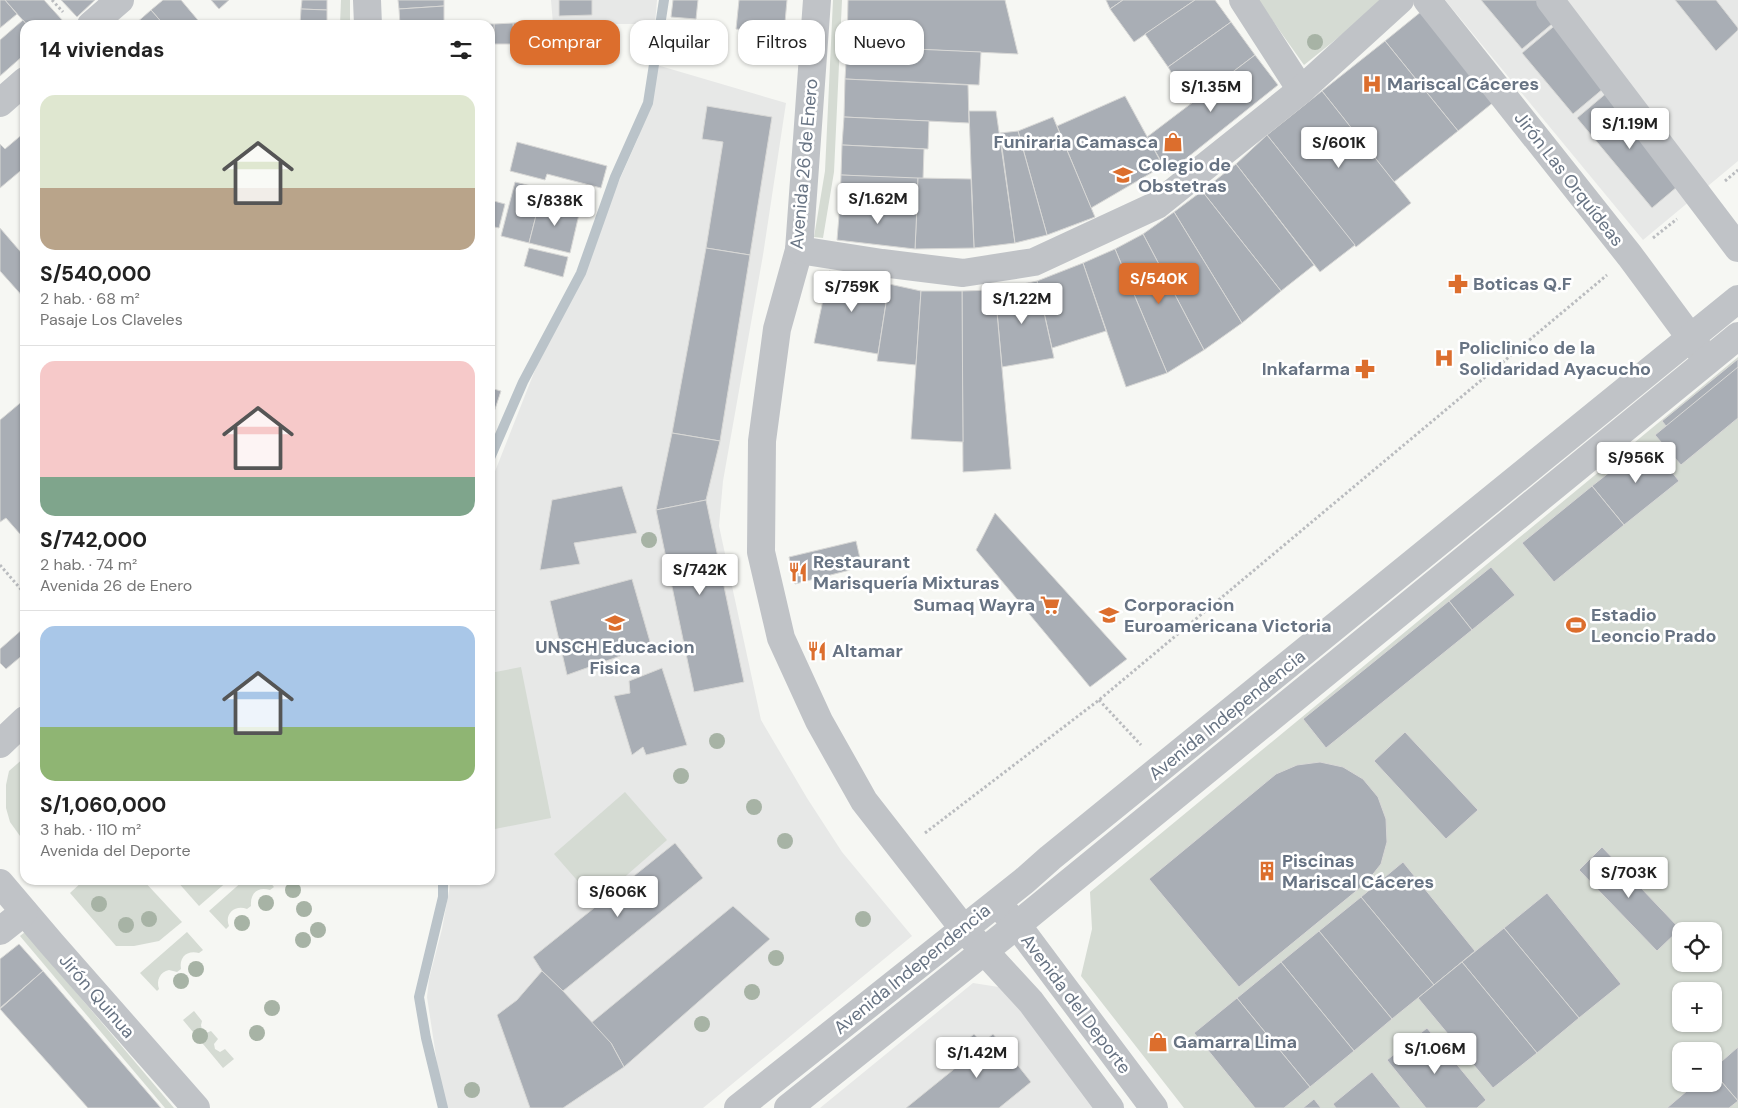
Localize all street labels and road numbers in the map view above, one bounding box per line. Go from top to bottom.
street label: Avenida 26 de Enero [785,78,823,250]
street label: Jirón Las Orquídeas [1509,107,1629,251]
street label: Avenida Independencia [1144,644,1310,786]
street label: Avenida Independencia [829,898,995,1040]
street label: Avenida del Deporte [1015,929,1137,1079]
street label: Jirón Quinua [54,949,140,1043]

